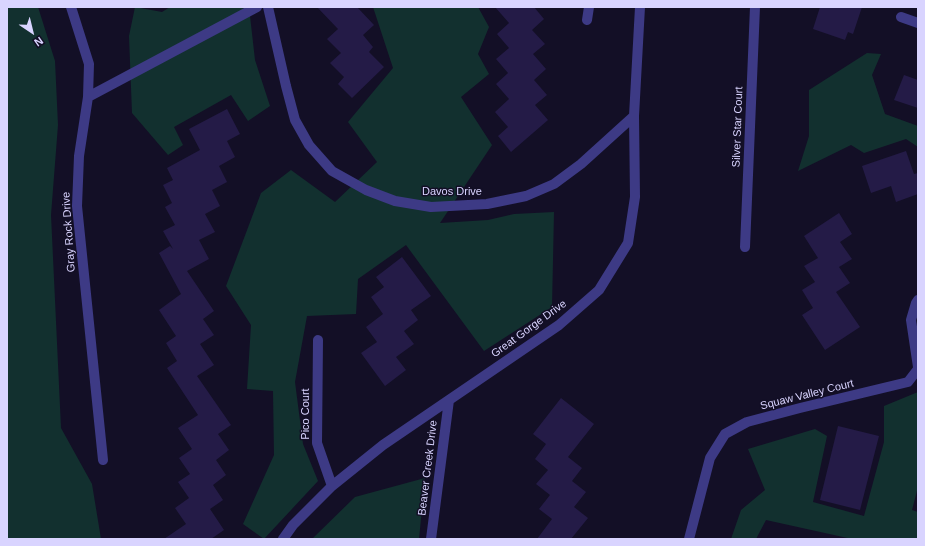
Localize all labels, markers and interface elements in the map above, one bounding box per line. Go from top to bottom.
north arrow [12,12,52,52]
text: N [32,35,46,49]
street label: Silver Star Court [730,86,746,168]
street label: Davos Drive [422,185,482,199]
street label: Gray Rock Drive [60,191,78,273]
street label: Great Gorge Drive [489,297,569,361]
street label: Squaw Valley Court [759,377,855,413]
street label: Pico Court [299,388,313,440]
street label: Beaver Creek Drive [416,420,440,516]

